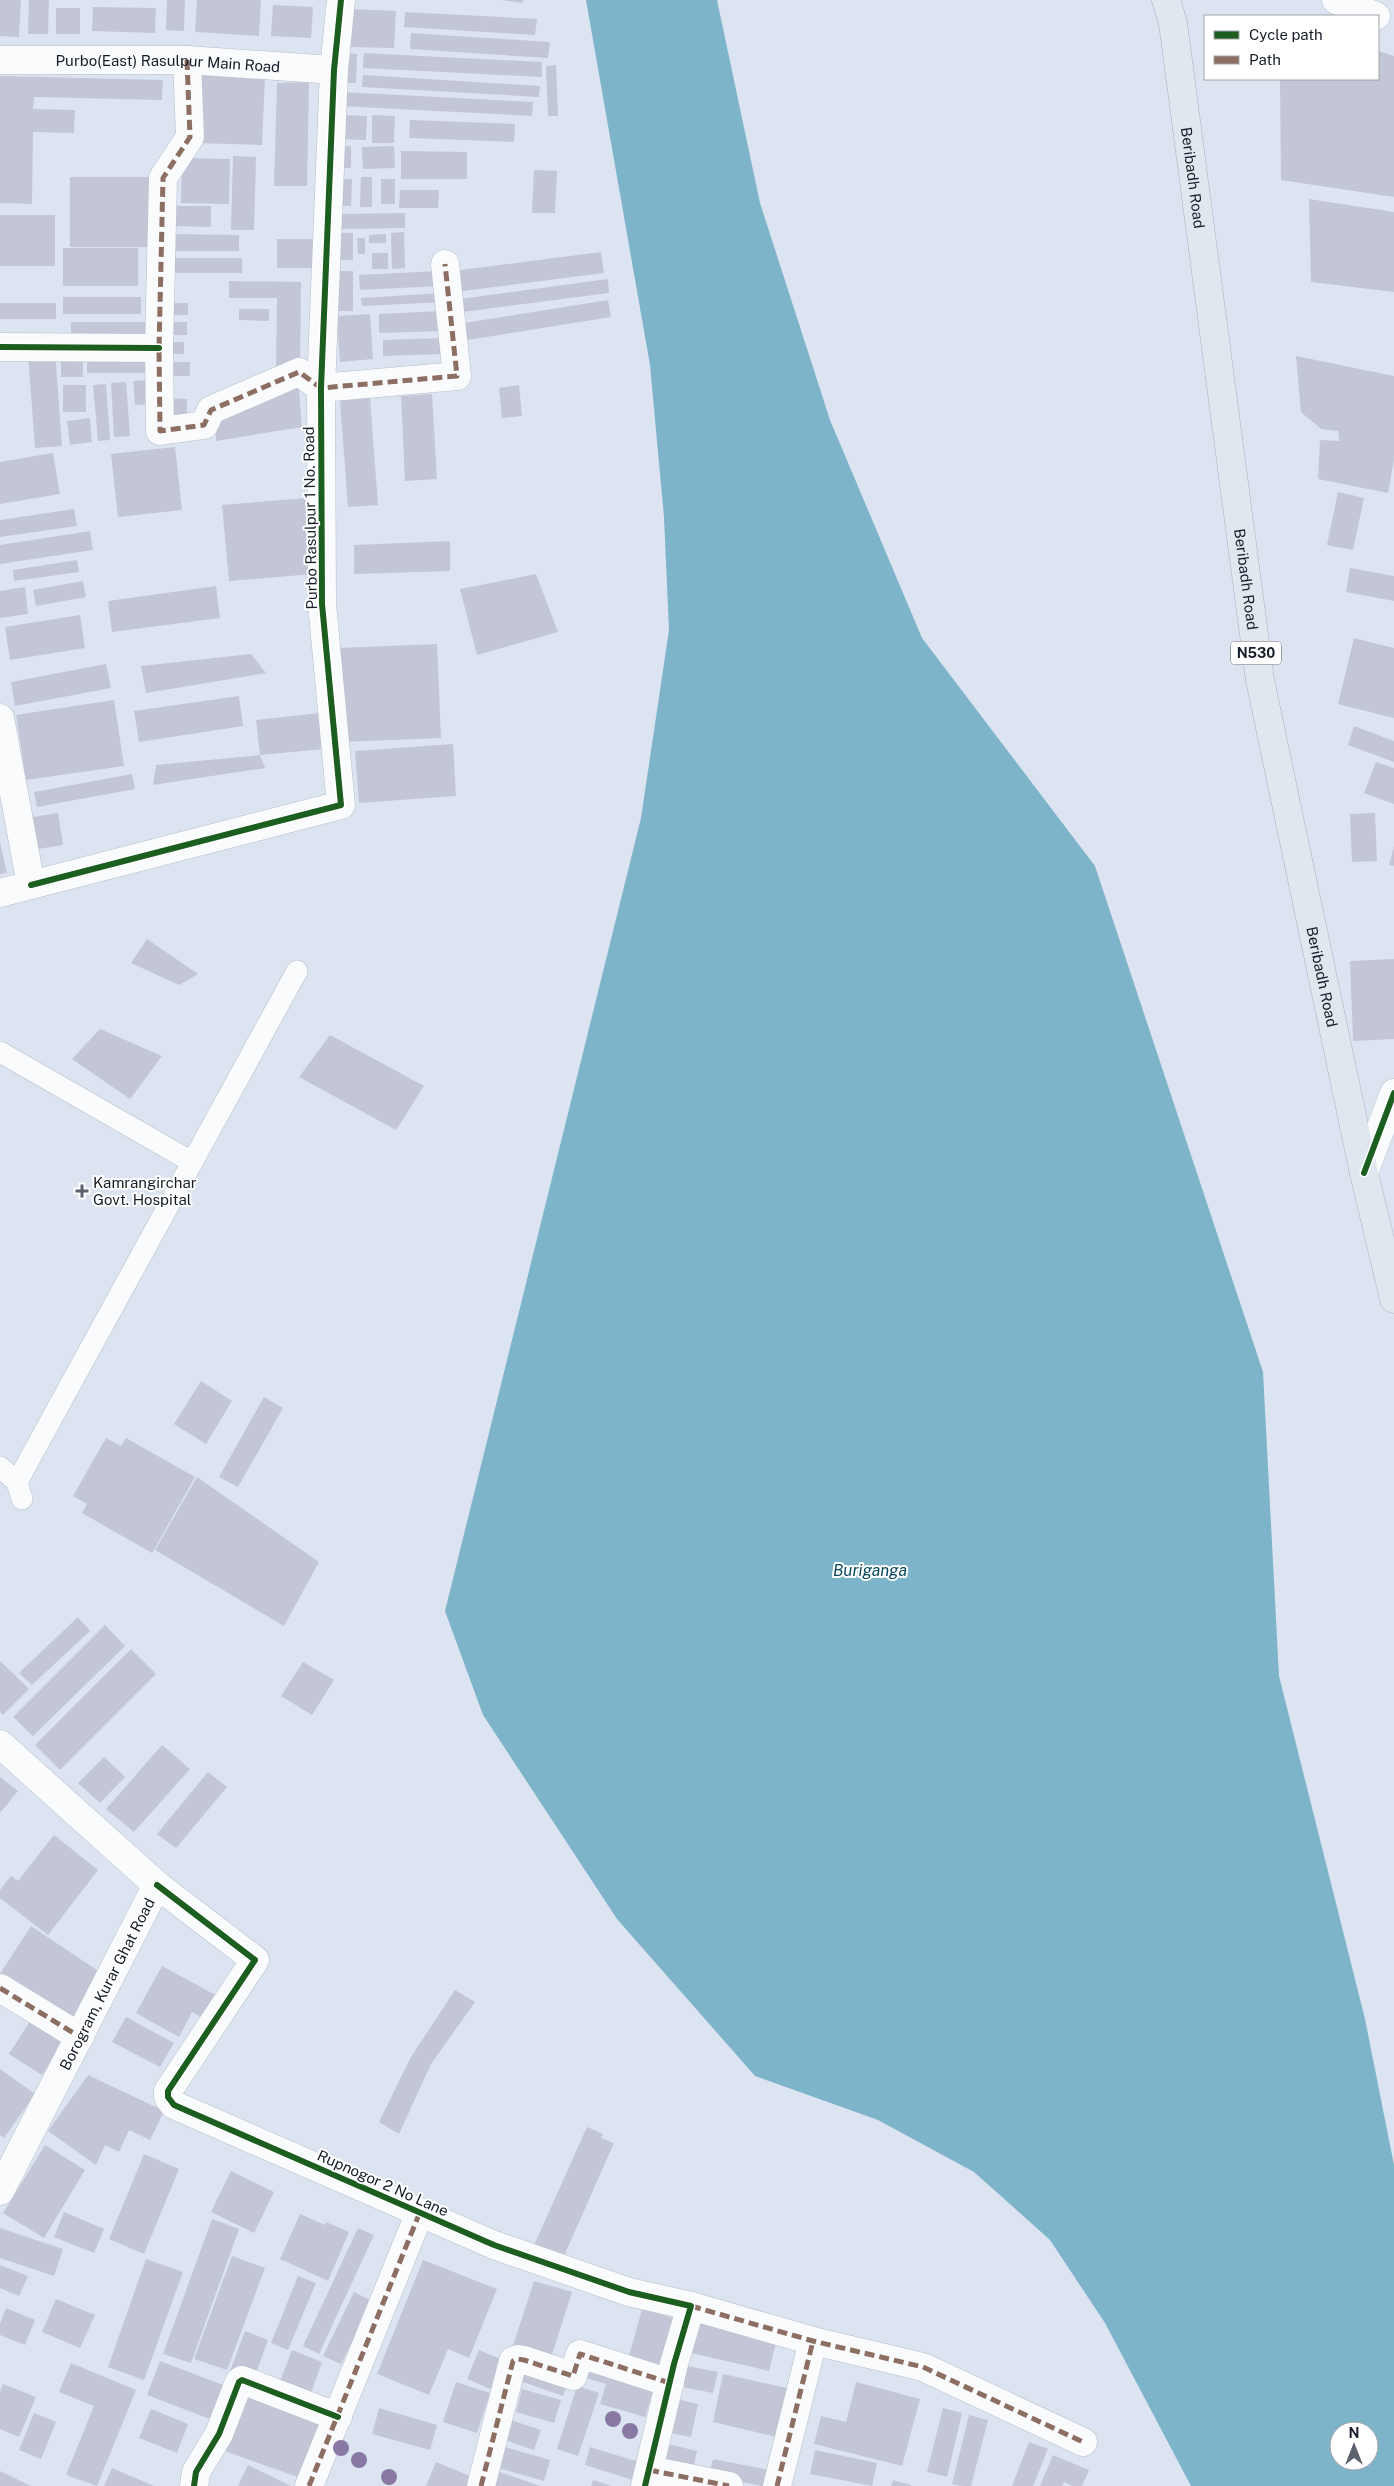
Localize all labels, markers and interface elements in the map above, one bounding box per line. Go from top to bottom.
legend [1204,15,1379,80]
text: Cycle path [1249,26,1323,43]
text: Path [1249,51,1281,68]
street label: Purbo(East) Rasulpur Main Road [56,52,281,75]
street label: Beribadh Road [1178,126,1209,229]
street label: Purbo Rasulpur 1 No. Road [300,426,320,610]
street label: Beribadh Road [1231,527,1262,631]
road number: N530 [1231,641,1281,664]
street label: Beribadh Road [1304,925,1341,1029]
place label: Kamrangirchar Govt. Hospital [93,1174,197,1208]
marker: Kamrangirchar Govt. Hospital [75,1184,89,1198]
water label: Buriganga [833,1561,907,1580]
street label: Borogram, Kurar Ghat Road [56,1895,158,2073]
street label: Rupnogor 2 No Lane [315,2146,451,2220]
north arrow [1329,2421,1379,2471]
text: N [1349,2425,1359,2441]

